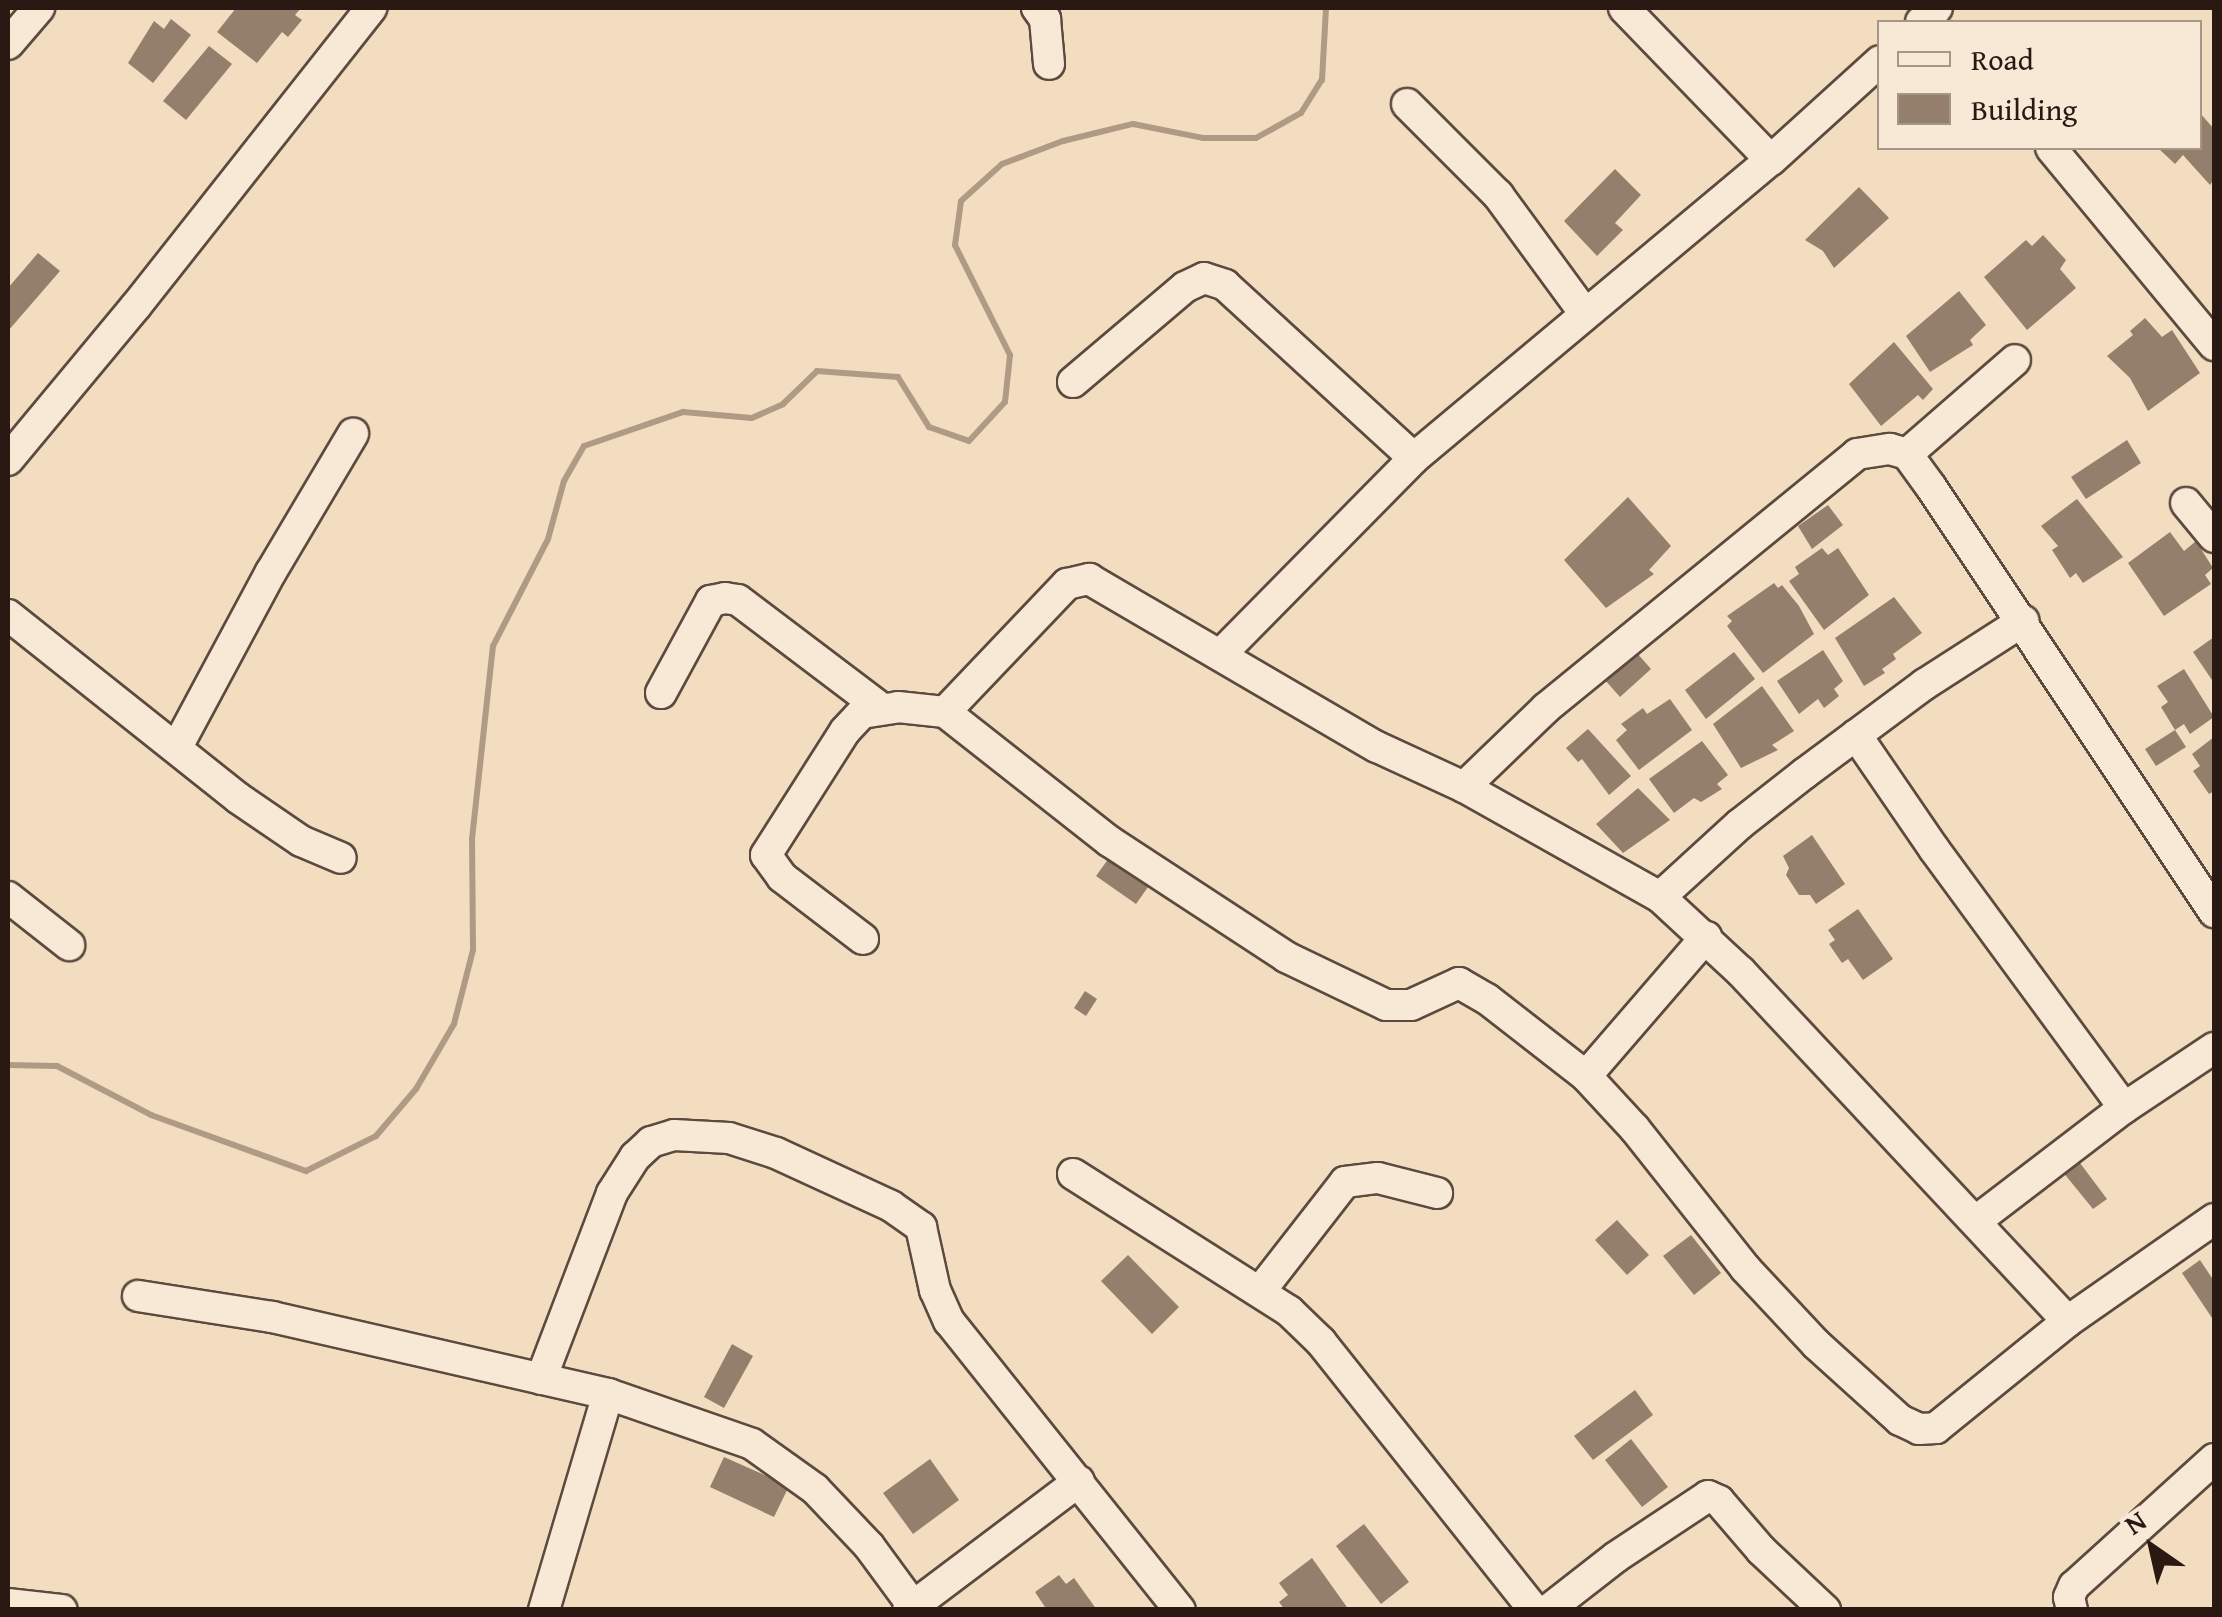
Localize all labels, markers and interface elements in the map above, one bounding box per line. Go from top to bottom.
legend [1877,20,2202,150]
text: Road [1971,37,2034,81]
text: Building [1971,87,2077,131]
north arrow [2102,1497,2202,1597]
text: N [2116,1499,2154,1544]

